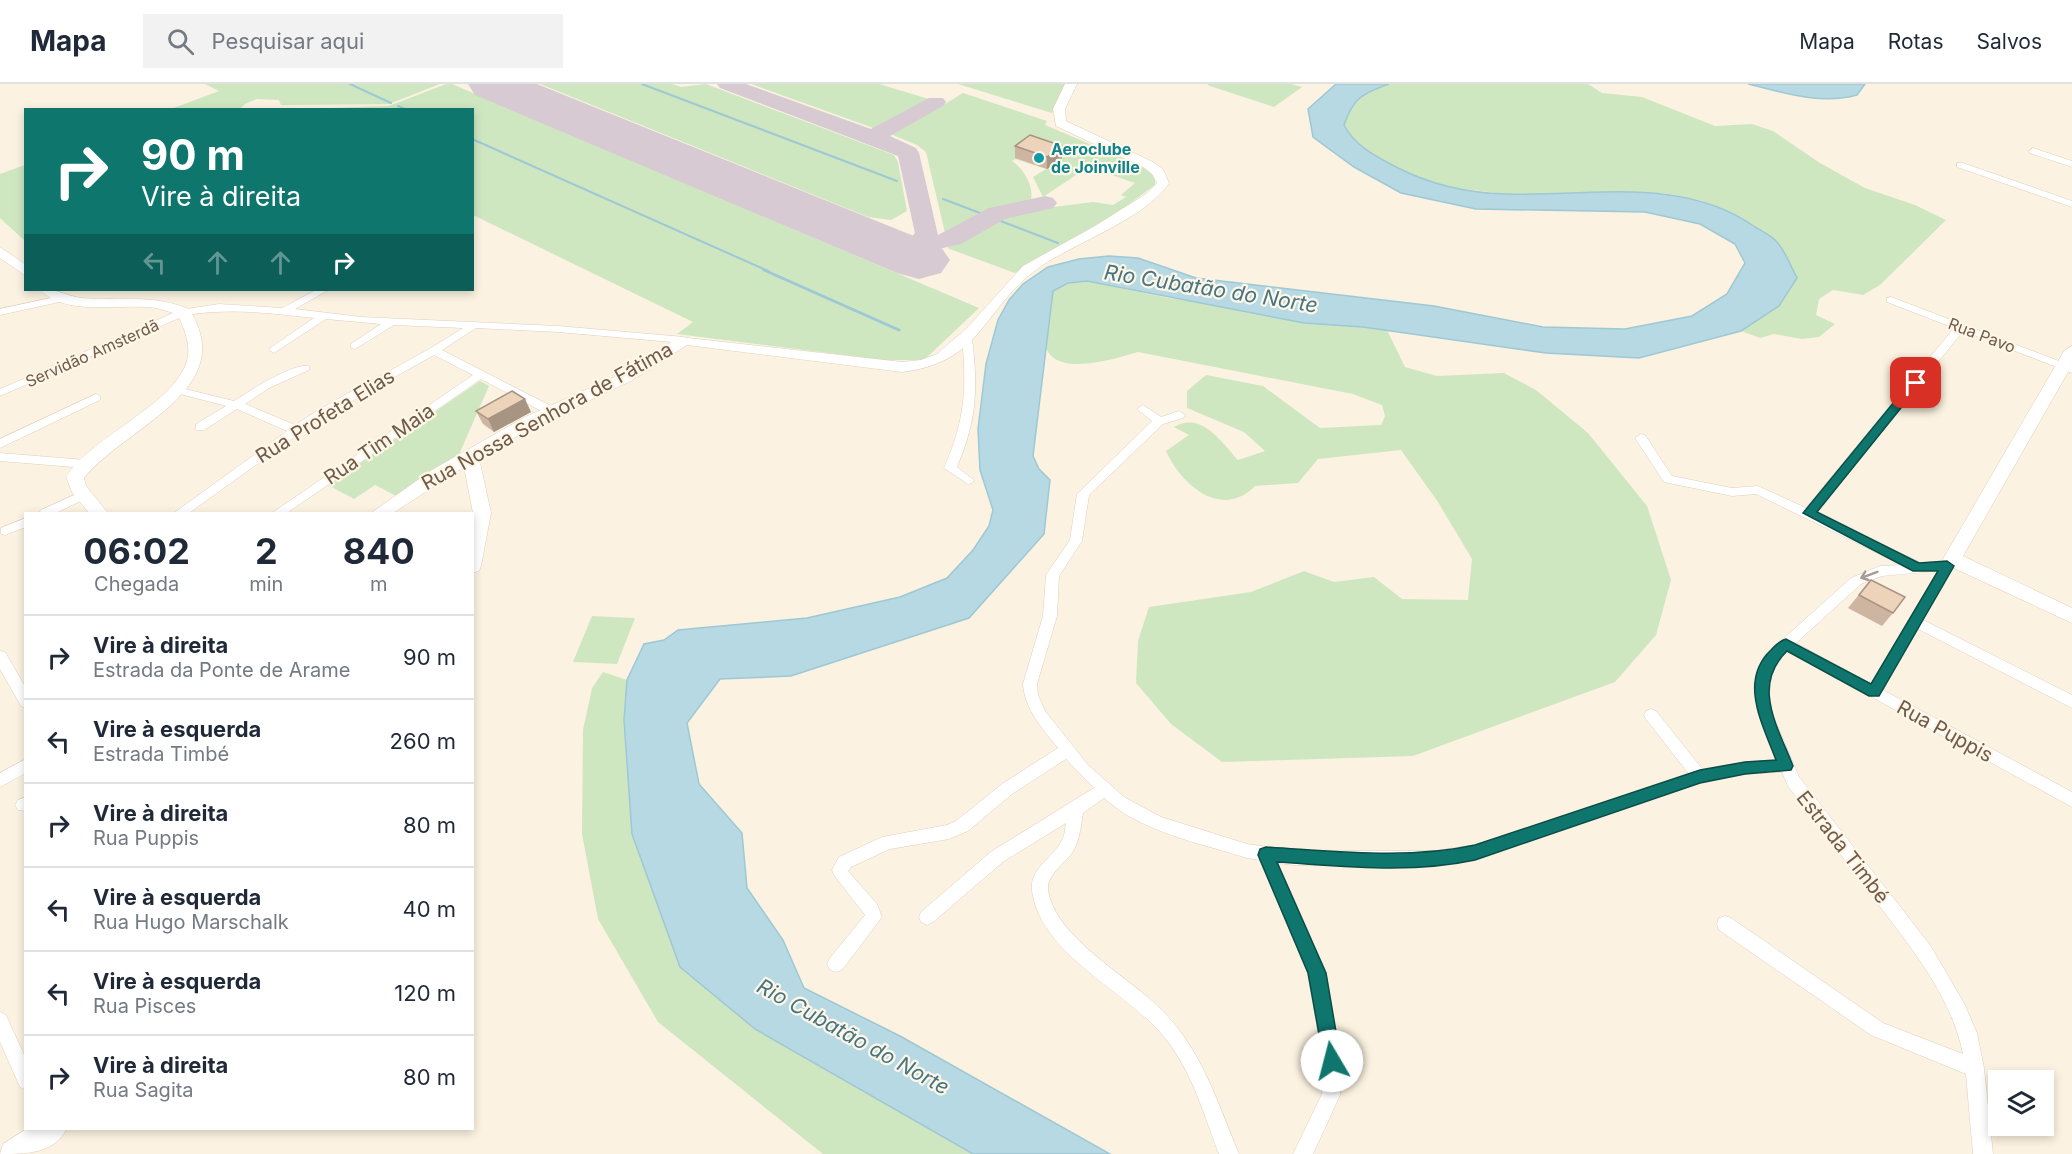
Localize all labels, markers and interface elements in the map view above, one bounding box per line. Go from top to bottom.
search box [143,14,563,68]
text: Mapa [30,24,107,58]
icon: search [164,25,197,58]
text: Pesquisar aqui [212,28,364,54]
text: Mapa [1799,29,1855,54]
text: Rotas [1888,29,1943,54]
text: Salvos [1976,29,2042,54]
text: 90 m [141,129,245,180]
icon: right [42,132,120,210]
place label: Aeroclube de Joinville [1051,139,1140,177]
marker: Aeroclube de Joinville [1032,151,1046,165]
text: Vire à direita [141,180,301,213]
icon: left [138,246,171,279]
icon: ahead [201,246,234,279]
icon: ahead [264,246,297,279]
icon: right [327,246,360,279]
water label: Rio Cubatão do Norte [1103,259,1320,318]
street label: Rua Pavo [1946,313,2018,357]
street label: Servidão Amsterdã [22,315,162,391]
street label: Rua Nossa Senhora de Fátima [417,337,677,495]
pin [1890,357,1941,408]
street label: Rua Profeta Elias [251,364,399,468]
icon: arrive [1899,366,1932,399]
street label: Rua Tim Maia [319,398,439,490]
text: 06:02 [83,529,190,573]
text: 2 [255,529,278,573]
text: 840 [343,529,415,573]
one-way arrow [1860,571,1879,582]
text: Chegada [94,572,179,596]
text: min [249,572,283,596]
text: m [370,572,387,596]
text: Vire à direita [93,632,228,658]
icon: right [42,641,75,674]
text: 90 m [403,644,456,670]
text: Estrada da Ponte de Arame [93,658,350,682]
street label: Rua Puppis [1893,695,1997,767]
text: Vire à esquerda [93,716,261,742]
icon: left [42,725,75,758]
text: 260 m [390,728,456,754]
text: Estrada Timbé [93,742,229,766]
street label: Estrada Timbé [1792,786,1894,908]
text: Vire à direita [93,800,228,826]
icon: right [42,809,75,842]
text: 80 m [403,812,456,838]
text: Rua Puppis [93,826,199,850]
text: Vire à esquerda [93,884,261,910]
icon: left [42,893,75,926]
text: 40 m [402,896,456,922]
text: Rua Hugo Marschalk [93,910,289,934]
text: Vire à esquerda [93,968,261,994]
water label: Rio Cubatão do Norte [753,973,954,1100]
icon: left [42,977,75,1010]
text: 120 m [394,980,456,1006]
text: Rua Pisces [93,994,196,1018]
position arrow [1300,1029,1364,1093]
text: Vire à direita [93,1052,228,1078]
icon: right [42,1061,75,1094]
text: 80 m [403,1064,456,1090]
map controls [1988,1070,2054,1136]
button: layers [1988,1070,2054,1136]
text: Rua Sagita [93,1078,194,1102]

